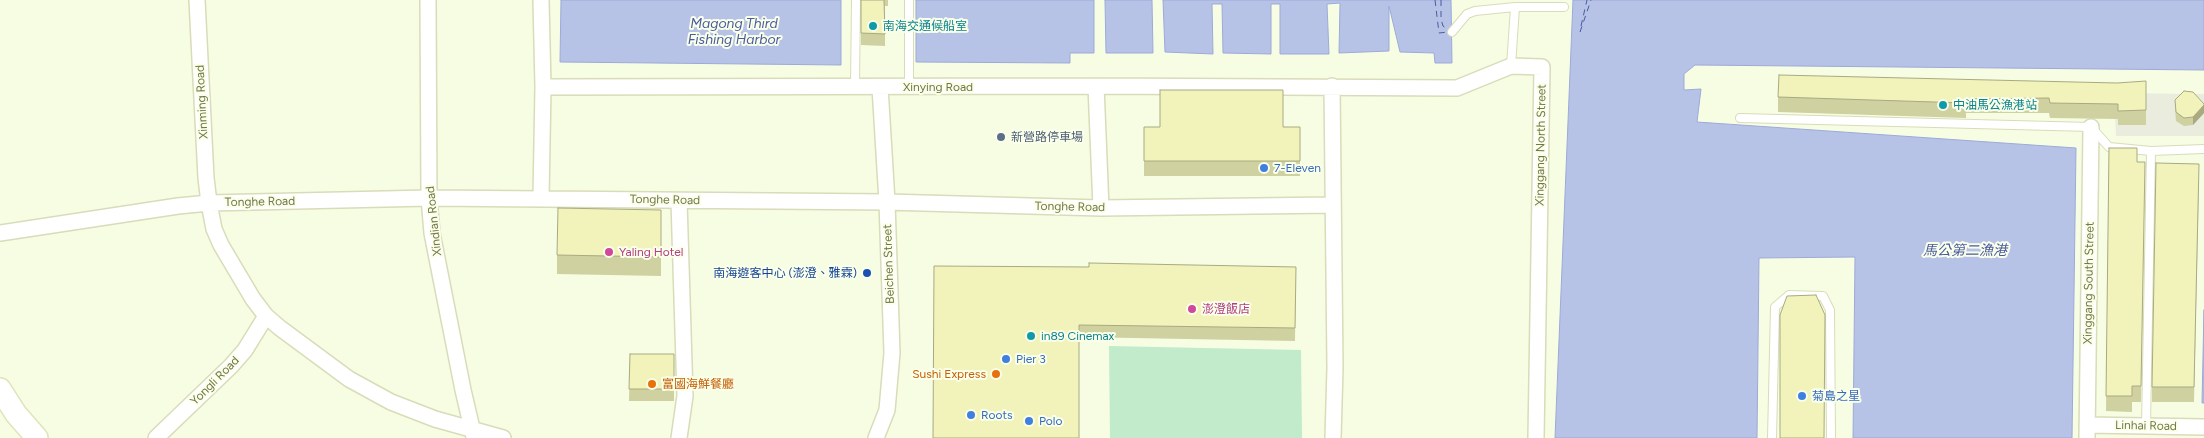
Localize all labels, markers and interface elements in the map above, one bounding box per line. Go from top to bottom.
water label: Magong Third Fishing Harbor [688,16,780,48]
place label: 南海交通候船室 [883,19,967,33]
marker: 南海交通候船室 [867,20,879,32]
street label: Xinming Road [193,65,211,139]
street label: Xinying Road [903,80,973,94]
street label: Xinggang North Street [1533,84,1549,206]
place label: 中油馬公漁港站 [1953,98,2037,112]
marker: 中油馬公漁港站 [1937,99,1949,111]
place label: 新營路停車場 [1011,130,1083,144]
marker: 新營路停車場 [995,131,1007,143]
place label: 7-Eleven [1274,161,1321,175]
marker: 7-Eleven [1258,162,1270,174]
street label: Xindian Road [423,185,445,257]
street label: Tonghe Road [630,192,700,208]
street label: Tonghe Road [225,194,295,210]
street label: Tonghe Road [1035,199,1105,215]
street label: Xinggang South Street [2081,222,2097,344]
street label: Beichen Street [880,224,898,304]
water label: 馬公第二漁港 [1923,243,2007,259]
place label: Yaling Hotel [619,245,683,259]
marker: Yaling Hotel [603,246,615,258]
place label: 南海遊客中心 (澎澄、雅霖) [714,266,857,280]
marker: 南海遊客中心 (澎澄、雅霖) [861,267,873,279]
place label: 澎澄飯店 [1202,302,1250,316]
marker: 澎澄飯店 [1186,303,1198,315]
place label: in89 Cinemax [1041,329,1114,343]
marker: in89 Cinemax [1025,330,1037,342]
place label: Pier 3 [1016,352,1046,366]
marker: Pier 3 [1000,353,1012,365]
street label: Yongli Road [188,354,242,408]
place label: Sushi Express [912,367,986,381]
marker: Sushi Express [990,368,1002,380]
place label: 富國海鮮餐廳 [662,377,734,391]
marker: 富國海鮮餐廳 [646,378,658,390]
place label: 菊島之星 [1812,389,1860,403]
marker: 菊島之星 [1796,390,1808,402]
place label: Roots [981,408,1013,422]
marker: Roots [965,409,977,421]
place label: Polo [1039,414,1062,428]
marker: Polo [1023,415,1035,427]
street label: Linhai Road [2115,418,2177,434]

